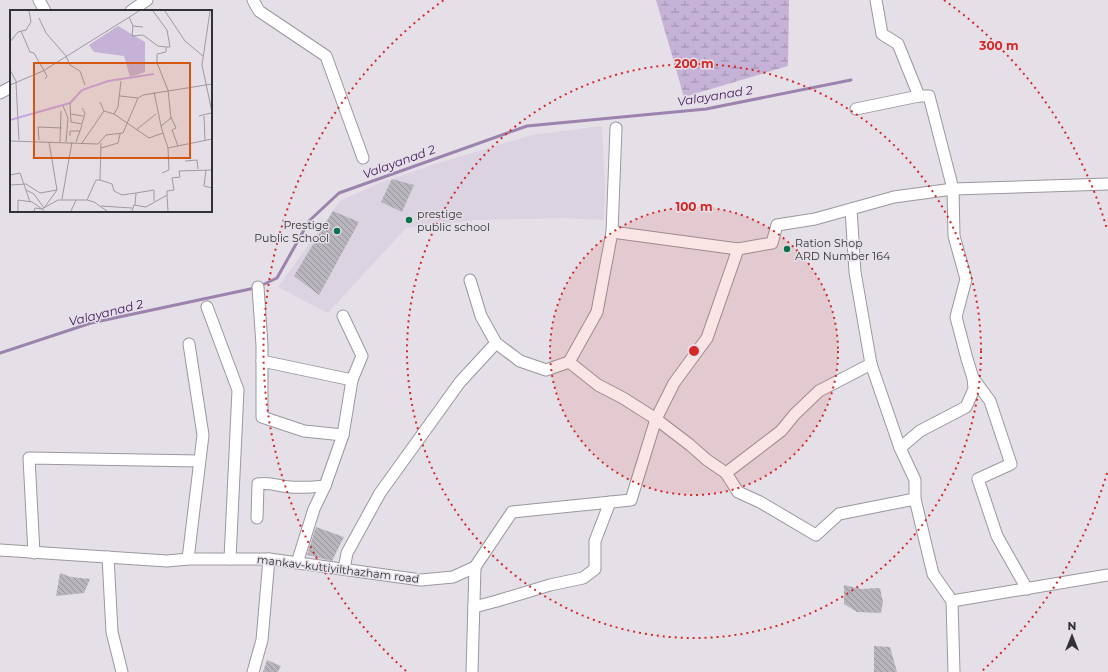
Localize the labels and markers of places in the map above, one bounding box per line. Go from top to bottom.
place label: prestige public school [417,207,490,234]
marker: prestige public school [404,215,414,225]
place label: Prestige Public School [254,218,329,245]
marker: Prestige Public School [332,226,342,236]
place label: Ration Shop ARD Number 164 [795,236,891,263]
marker: Ration Shop ARD Number 164 [782,244,792,254]
centre of rings [687,344,701,358]

